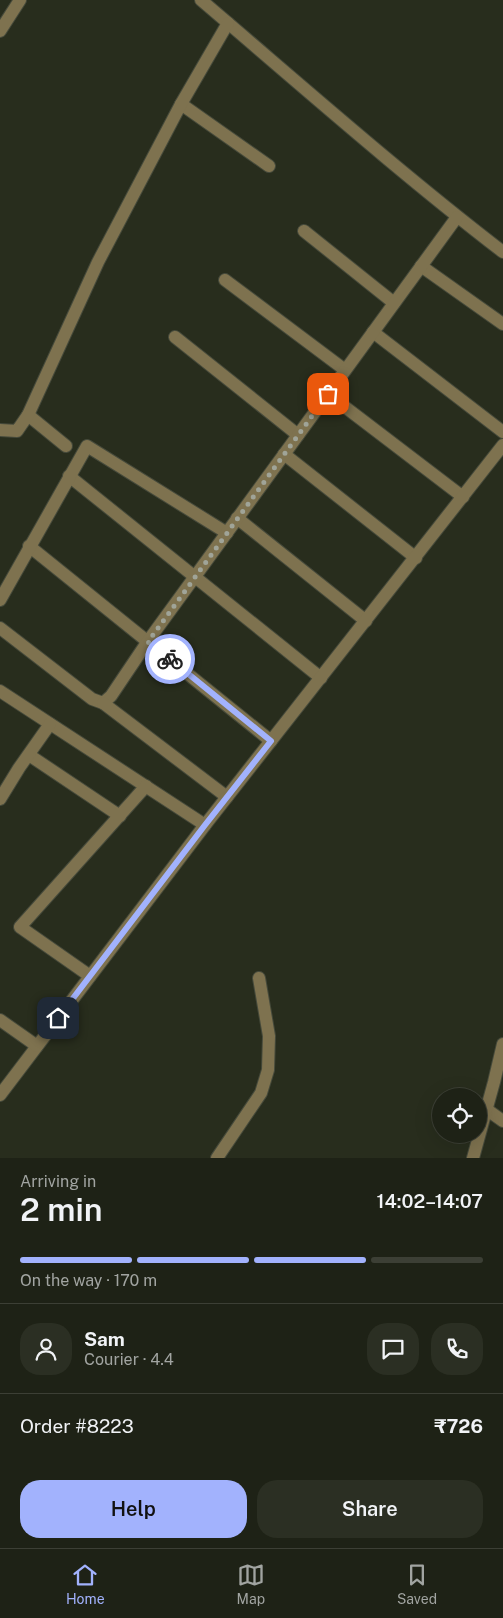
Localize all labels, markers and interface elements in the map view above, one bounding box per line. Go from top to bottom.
pin [307,373,349,415]
icon: bag [314,380,342,408]
courier [145,634,195,684]
icon: bike [156,645,184,673]
pin [37,997,79,1039]
icon: home [44,1004,72,1032]
map controls [432,1088,487,1143]
button: locate [432,1088,487,1143]
text: Arriving in [20,1172,96,1191]
text: 14:02–14:07 [377,1190,483,1212]
text: 2 min [20,1191,103,1228]
text: On the way · 170 m [20,1271,157,1290]
button: person [20,1323,72,1375]
button: chat [367,1323,419,1375]
button: phone [431,1323,483,1375]
text: Sam [84,1328,125,1350]
text: Courier · 4.4 [84,1350,174,1369]
text: Order #8223 [20,1415,134,1437]
text: ₹726 [434,1415,483,1437]
button: Help [20,1480,247,1538]
button: Share [257,1480,483,1538]
tab: Home [66,1561,105,1607]
tab: Map [237,1561,265,1607]
tab: Saved [397,1561,437,1607]

